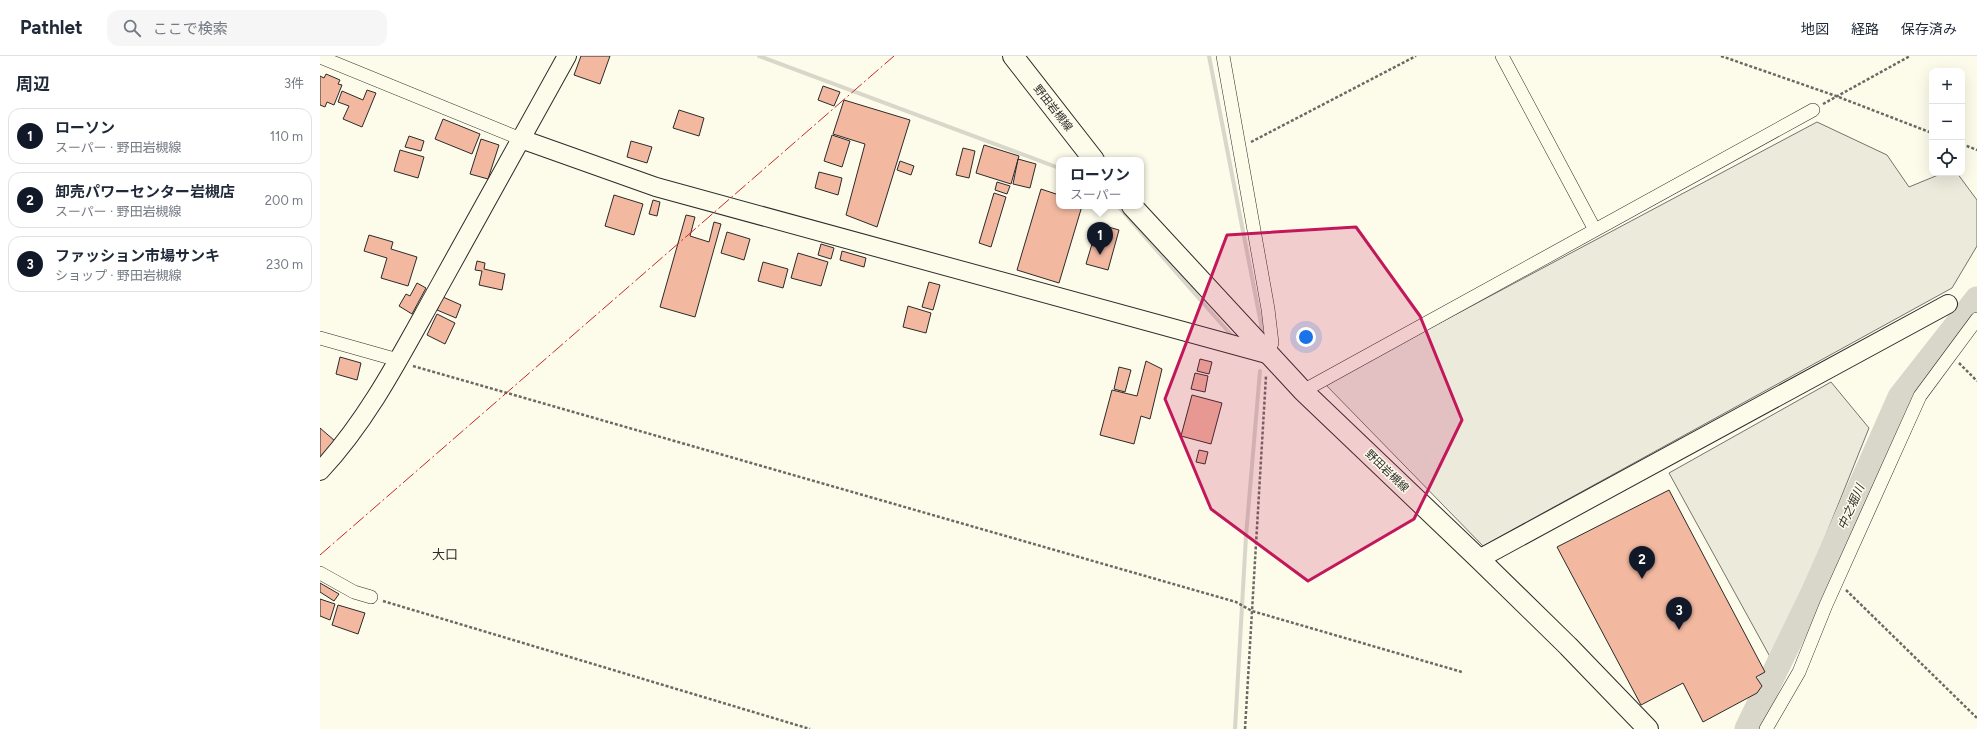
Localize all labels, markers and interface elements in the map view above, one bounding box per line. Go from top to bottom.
search box [107,10,387,46]
text: Pathlet [20,16,83,39]
icon: search [121,17,143,39]
text: ここで検索 [153,20,228,38]
text: 地図 [1801,21,1829,38]
text: 経路 [1851,21,1879,38]
text: 保存済み [1901,21,1957,38]
map controls [1929,68,1965,176]
button: + [1929,68,1965,104]
text: 周辺 [16,74,50,94]
text: 3件 [284,76,304,91]
street label: 野田岩槻線 [1031,82,1075,134]
button: − [1929,104,1965,140]
text: ローソン [55,119,115,137]
text: 1 [27,129,33,144]
text: 110 m [270,129,303,144]
text: スーパー · 野田岩槻線 [55,140,182,155]
button: locate [1929,140,1965,176]
popup [1056,157,1144,209]
text: ローソン [1070,166,1130,184]
text: 卸売パワーセンター岩槻店 [55,183,235,201]
text: スーパー [1070,187,1122,202]
text: 2 [26,193,34,208]
text: 200 m [265,193,303,208]
text: スーパー · 野田岩槻線 [55,204,182,219]
pin: 1 [1087,222,1113,255]
text: ファッション市場サンキ [55,247,220,265]
text: 3 [26,257,34,272]
text: 230 m [266,257,303,272]
text: ショップ · 野田岩槻線 [55,268,182,283]
your location [1296,327,1316,347]
street label: 野田岩槻線 [1363,447,1411,495]
water label: 中之堀川 [1835,480,1868,532]
pin: 2 [1629,546,1655,579]
district label: 大口 [432,547,458,562]
pin: 3 [1666,597,1692,630]

